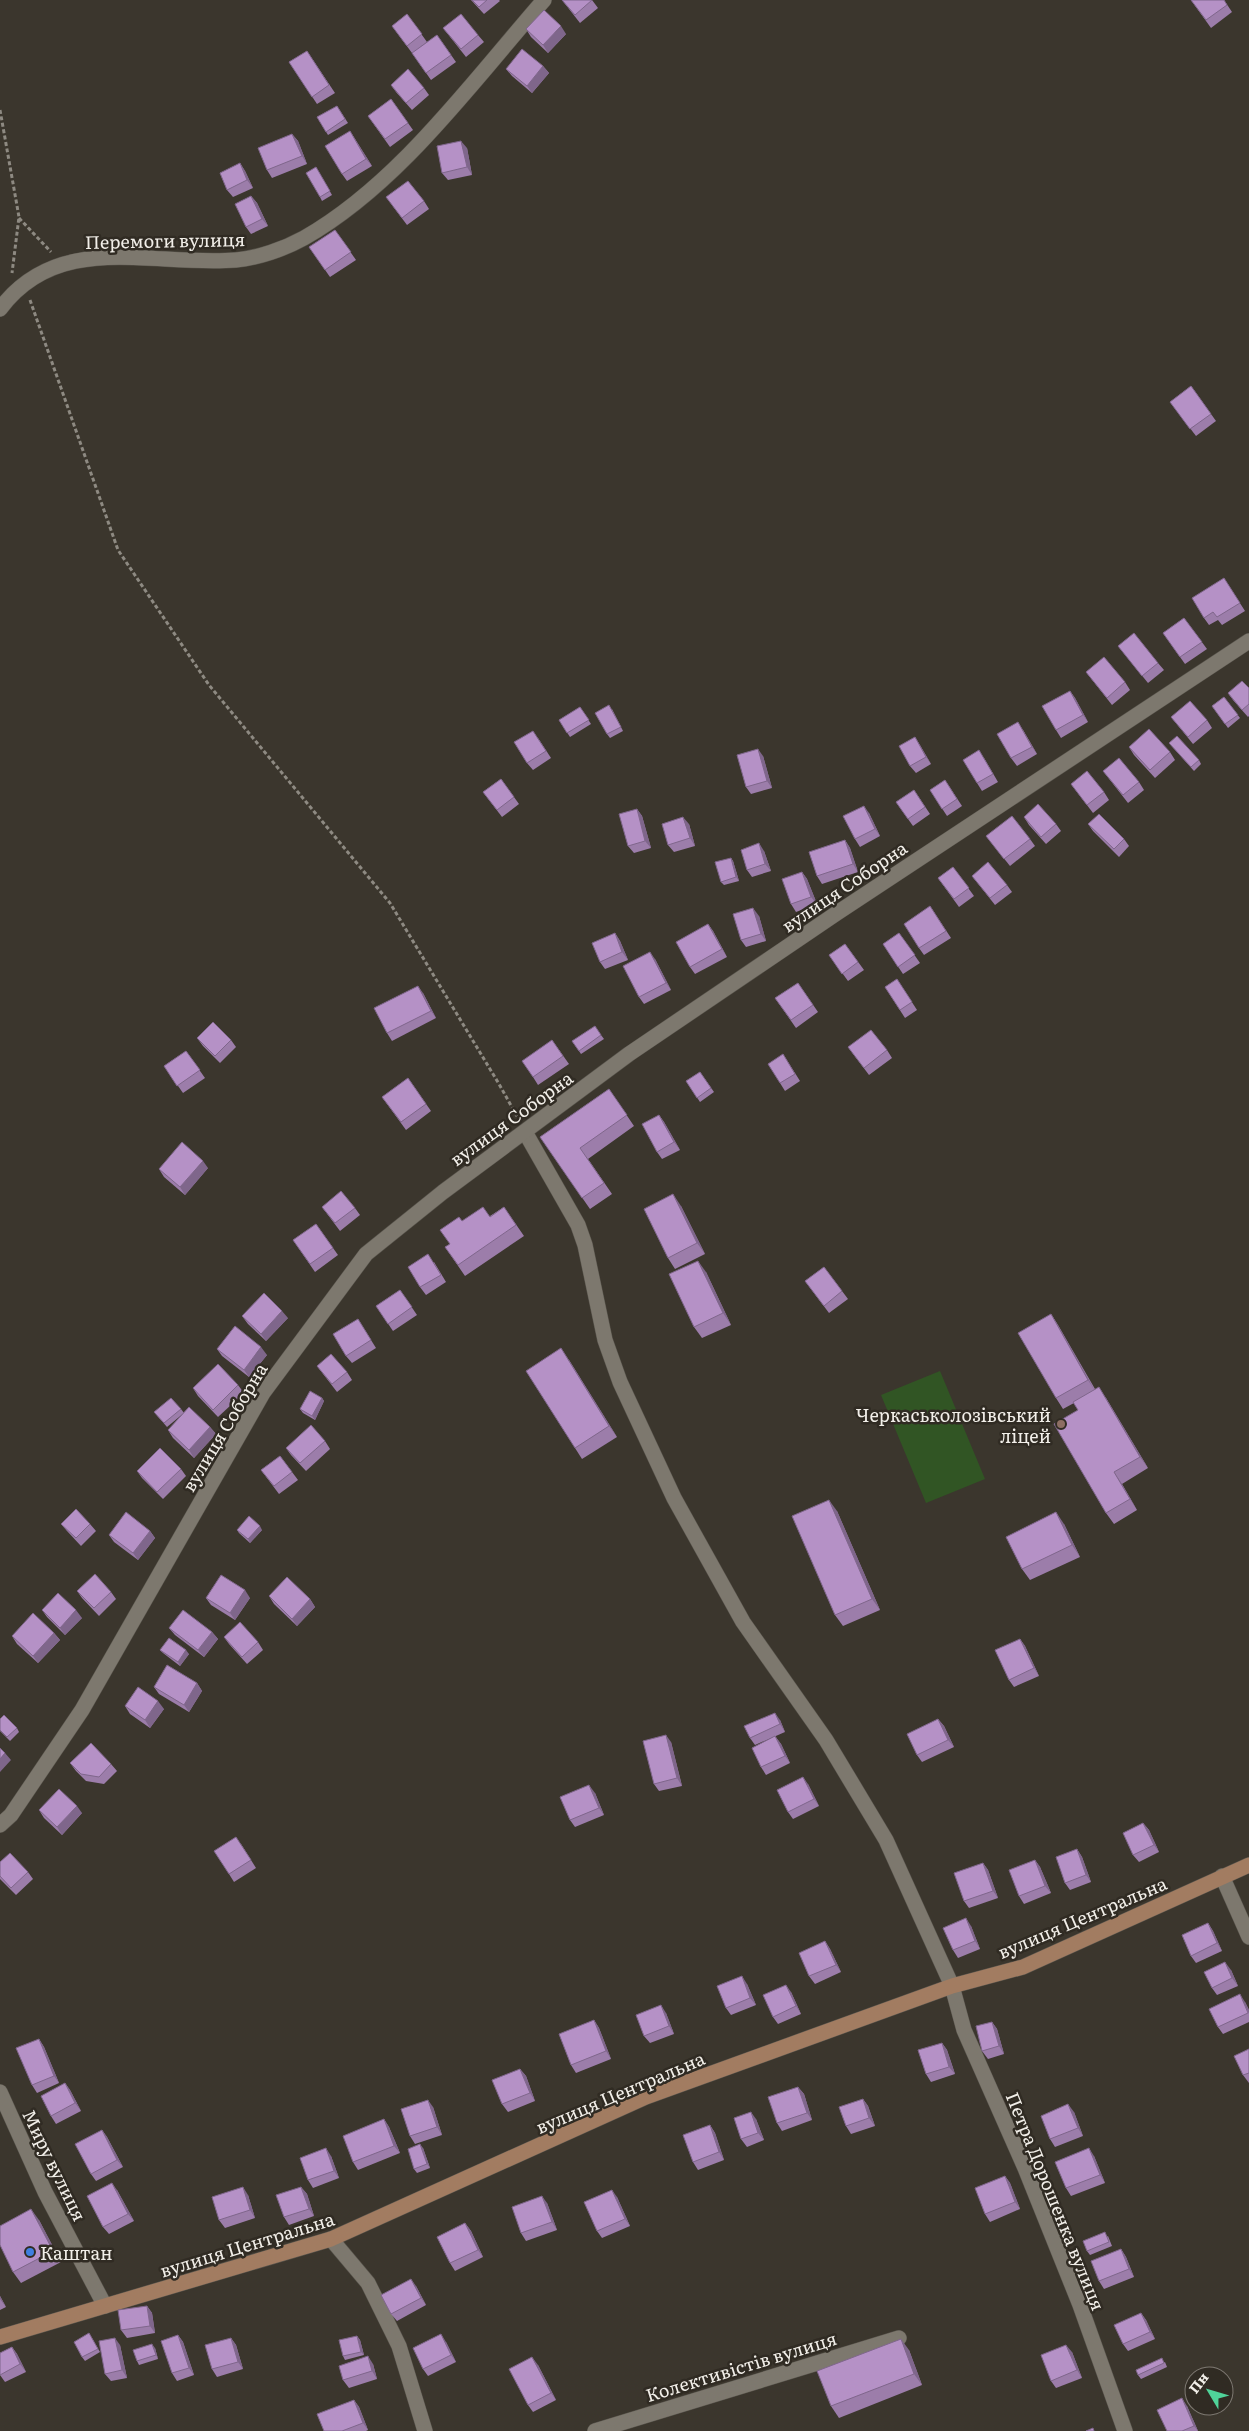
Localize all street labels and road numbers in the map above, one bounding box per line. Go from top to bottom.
street label: Перемоги вулиця [85,225,245,255]
street label: вулиця Соборна [776,834,912,938]
street label: вулиця Соборна [444,1064,578,1172]
street label: вулиця Соборна [175,1357,273,1497]
street label: вулиця Центральна [993,1869,1171,1965]
street label: вулиця Центральна [531,2044,709,2140]
street label: Петра Дорошенка вулиця [1000,2088,1112,2314]
street label: Миру вулиця [16,2105,94,2225]
street label: вулиця Центральна [156,2205,338,2283]
street label: Колективістів вулиця [642,2324,840,2408]

